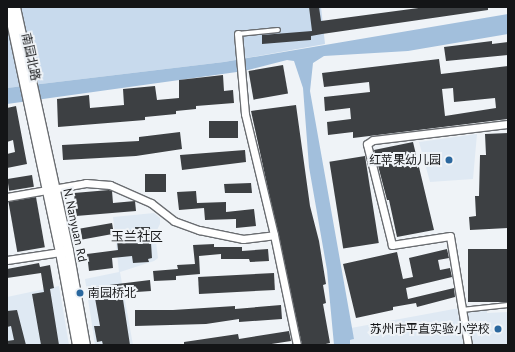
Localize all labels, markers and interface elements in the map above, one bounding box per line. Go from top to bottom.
street label: 南园北路 [19,32,43,82]
place label: 红苹果幼儿园 [369,153,441,167]
marker: 红苹果幼儿园 [444,155,454,165]
street label: N. Nanyuan Rd [60,186,90,264]
district label: 玉兰社区 [111,229,163,245]
place label: 南园桥北 [88,286,136,300]
marker: 南园桥北 [75,288,85,298]
place label: 苏州市平直实验小学校 [370,322,490,336]
marker: 苏州市平直实验小学校 [493,324,503,334]

